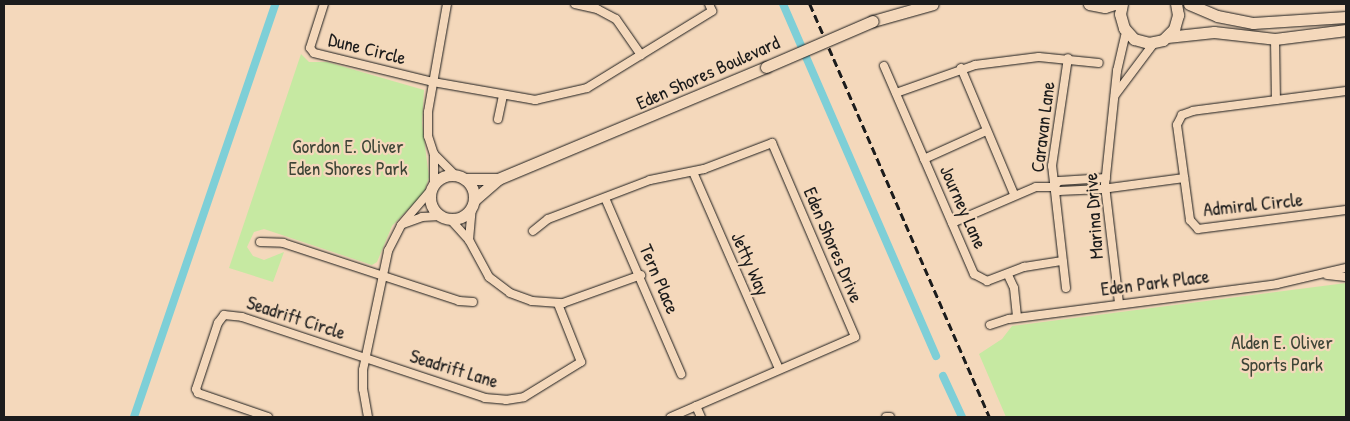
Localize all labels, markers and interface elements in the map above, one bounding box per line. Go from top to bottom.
street label: Dune Circle [326,28,408,70]
street label: Eden Shores Boulevard [633,31,783,115]
street label: Caravan Lane [1026,80,1060,174]
park label: Gordon E. Oliver Eden Shores Park [288,136,408,180]
street label: Journey Lane [935,162,991,252]
street label: Marina Drive [1080,172,1108,260]
street label: Eden Shores Drive [798,184,868,306]
street label: Admiral Circle [1202,188,1304,222]
street label: Jetty Way [726,229,774,299]
street label: Tern Place [634,241,684,317]
street label: Eden Park Place [1099,265,1211,301]
street label: Seadrift Circle [244,291,348,345]
park label: Alden E. Oliver Sports Park [1231,332,1333,376]
street label: Seadrift Lane [407,345,501,393]

